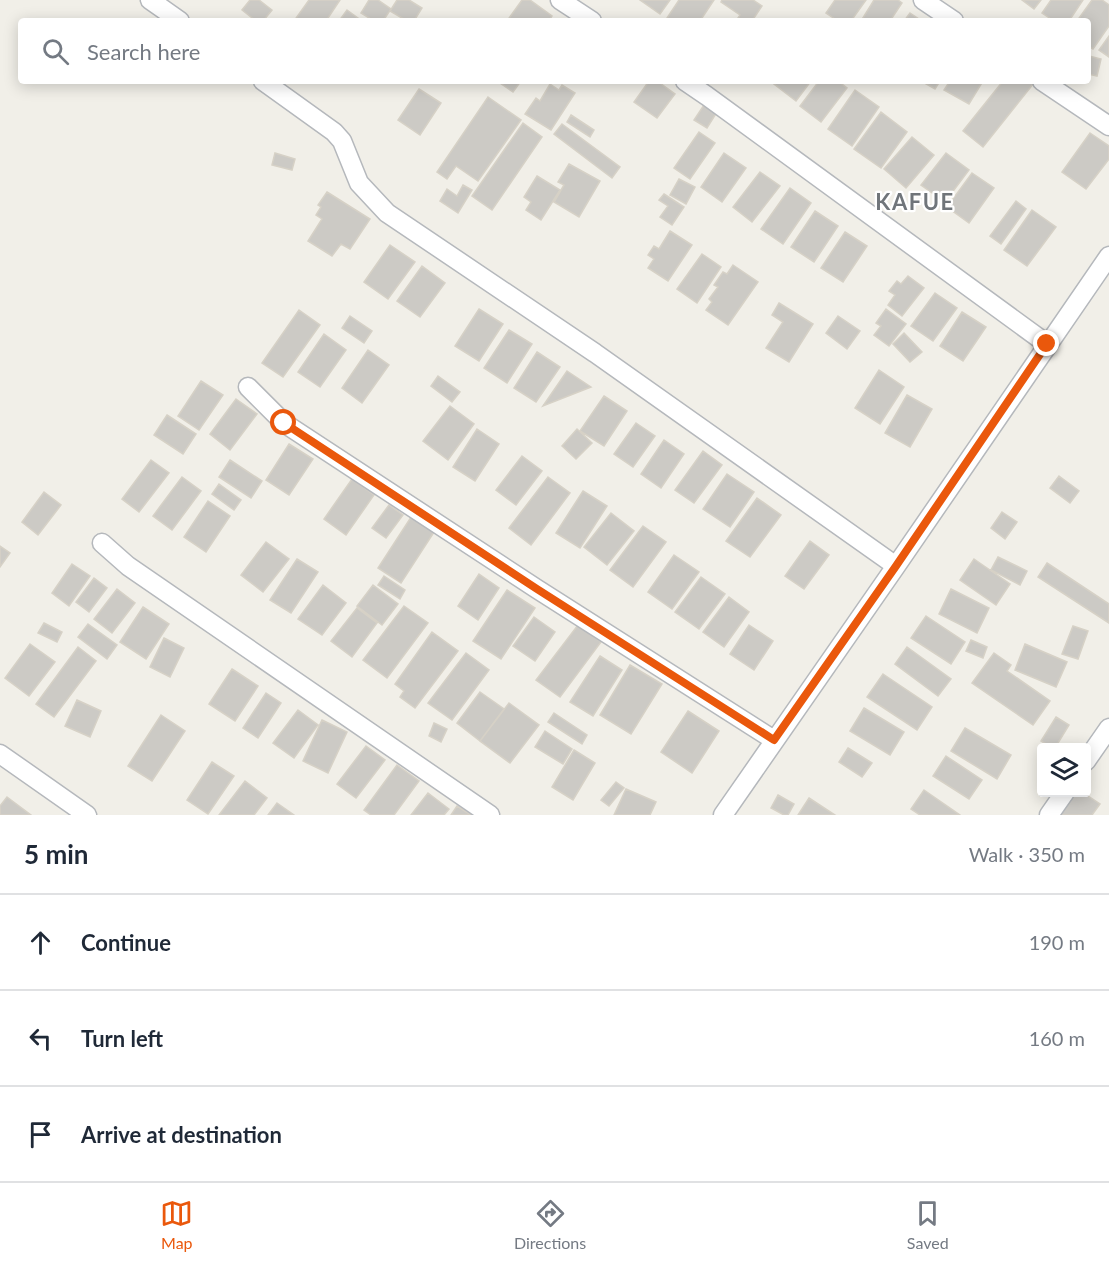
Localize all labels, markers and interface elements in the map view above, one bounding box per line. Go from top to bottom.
search box [18,18,1091,84]
icon: search [39,35,72,68]
text: Search here [87,38,200,65]
district label: KAFUE [875,188,955,215]
route end [1033,330,1059,356]
route start [270,409,296,435]
map controls [1037,743,1091,797]
button: layers [1037,743,1091,797]
text: 5 min [24,838,88,870]
text: Walk · 350 m [969,842,1085,866]
icon: ahead [24,926,57,959]
text: Continue [81,929,171,956]
text: 190 m [1029,930,1085,954]
icon: left [24,1022,57,1055]
text: Turn left [81,1025,163,1052]
text: 160 m [1029,1026,1085,1050]
icon: arrive [24,1118,57,1151]
text: Arrive at destination [81,1121,282,1148]
tab: Map [160,1197,193,1252]
tab: Directions [514,1197,586,1252]
tab: Saved [907,1197,949,1252]

